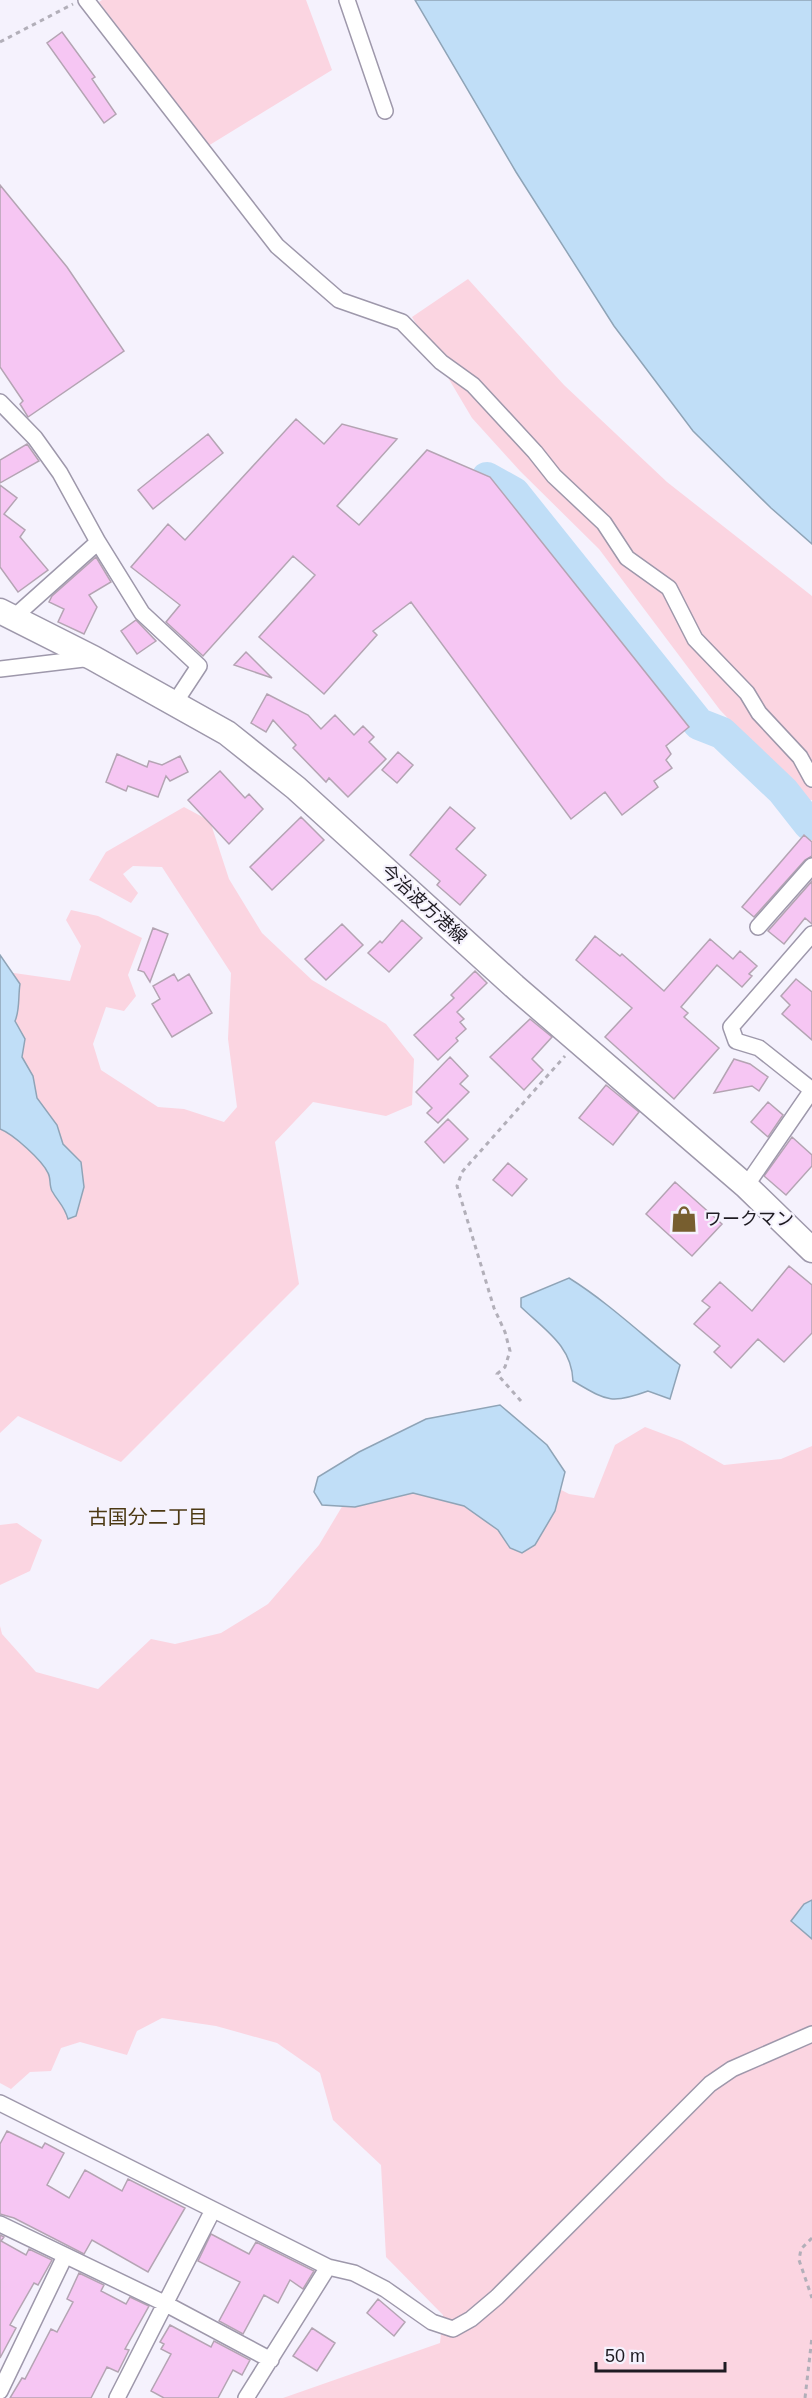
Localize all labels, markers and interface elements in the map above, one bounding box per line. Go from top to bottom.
street label: 今治波方港線 [377,860,471,948]
shop icon: ワークマン [669,1204,699,1234]
place label: ワークマン [704,1209,794,1229]
district label: 古国分二丁目 [88,1506,208,1528]
scale bar [596,2335,725,2373]
text: 50 m [605,2346,645,2366]

